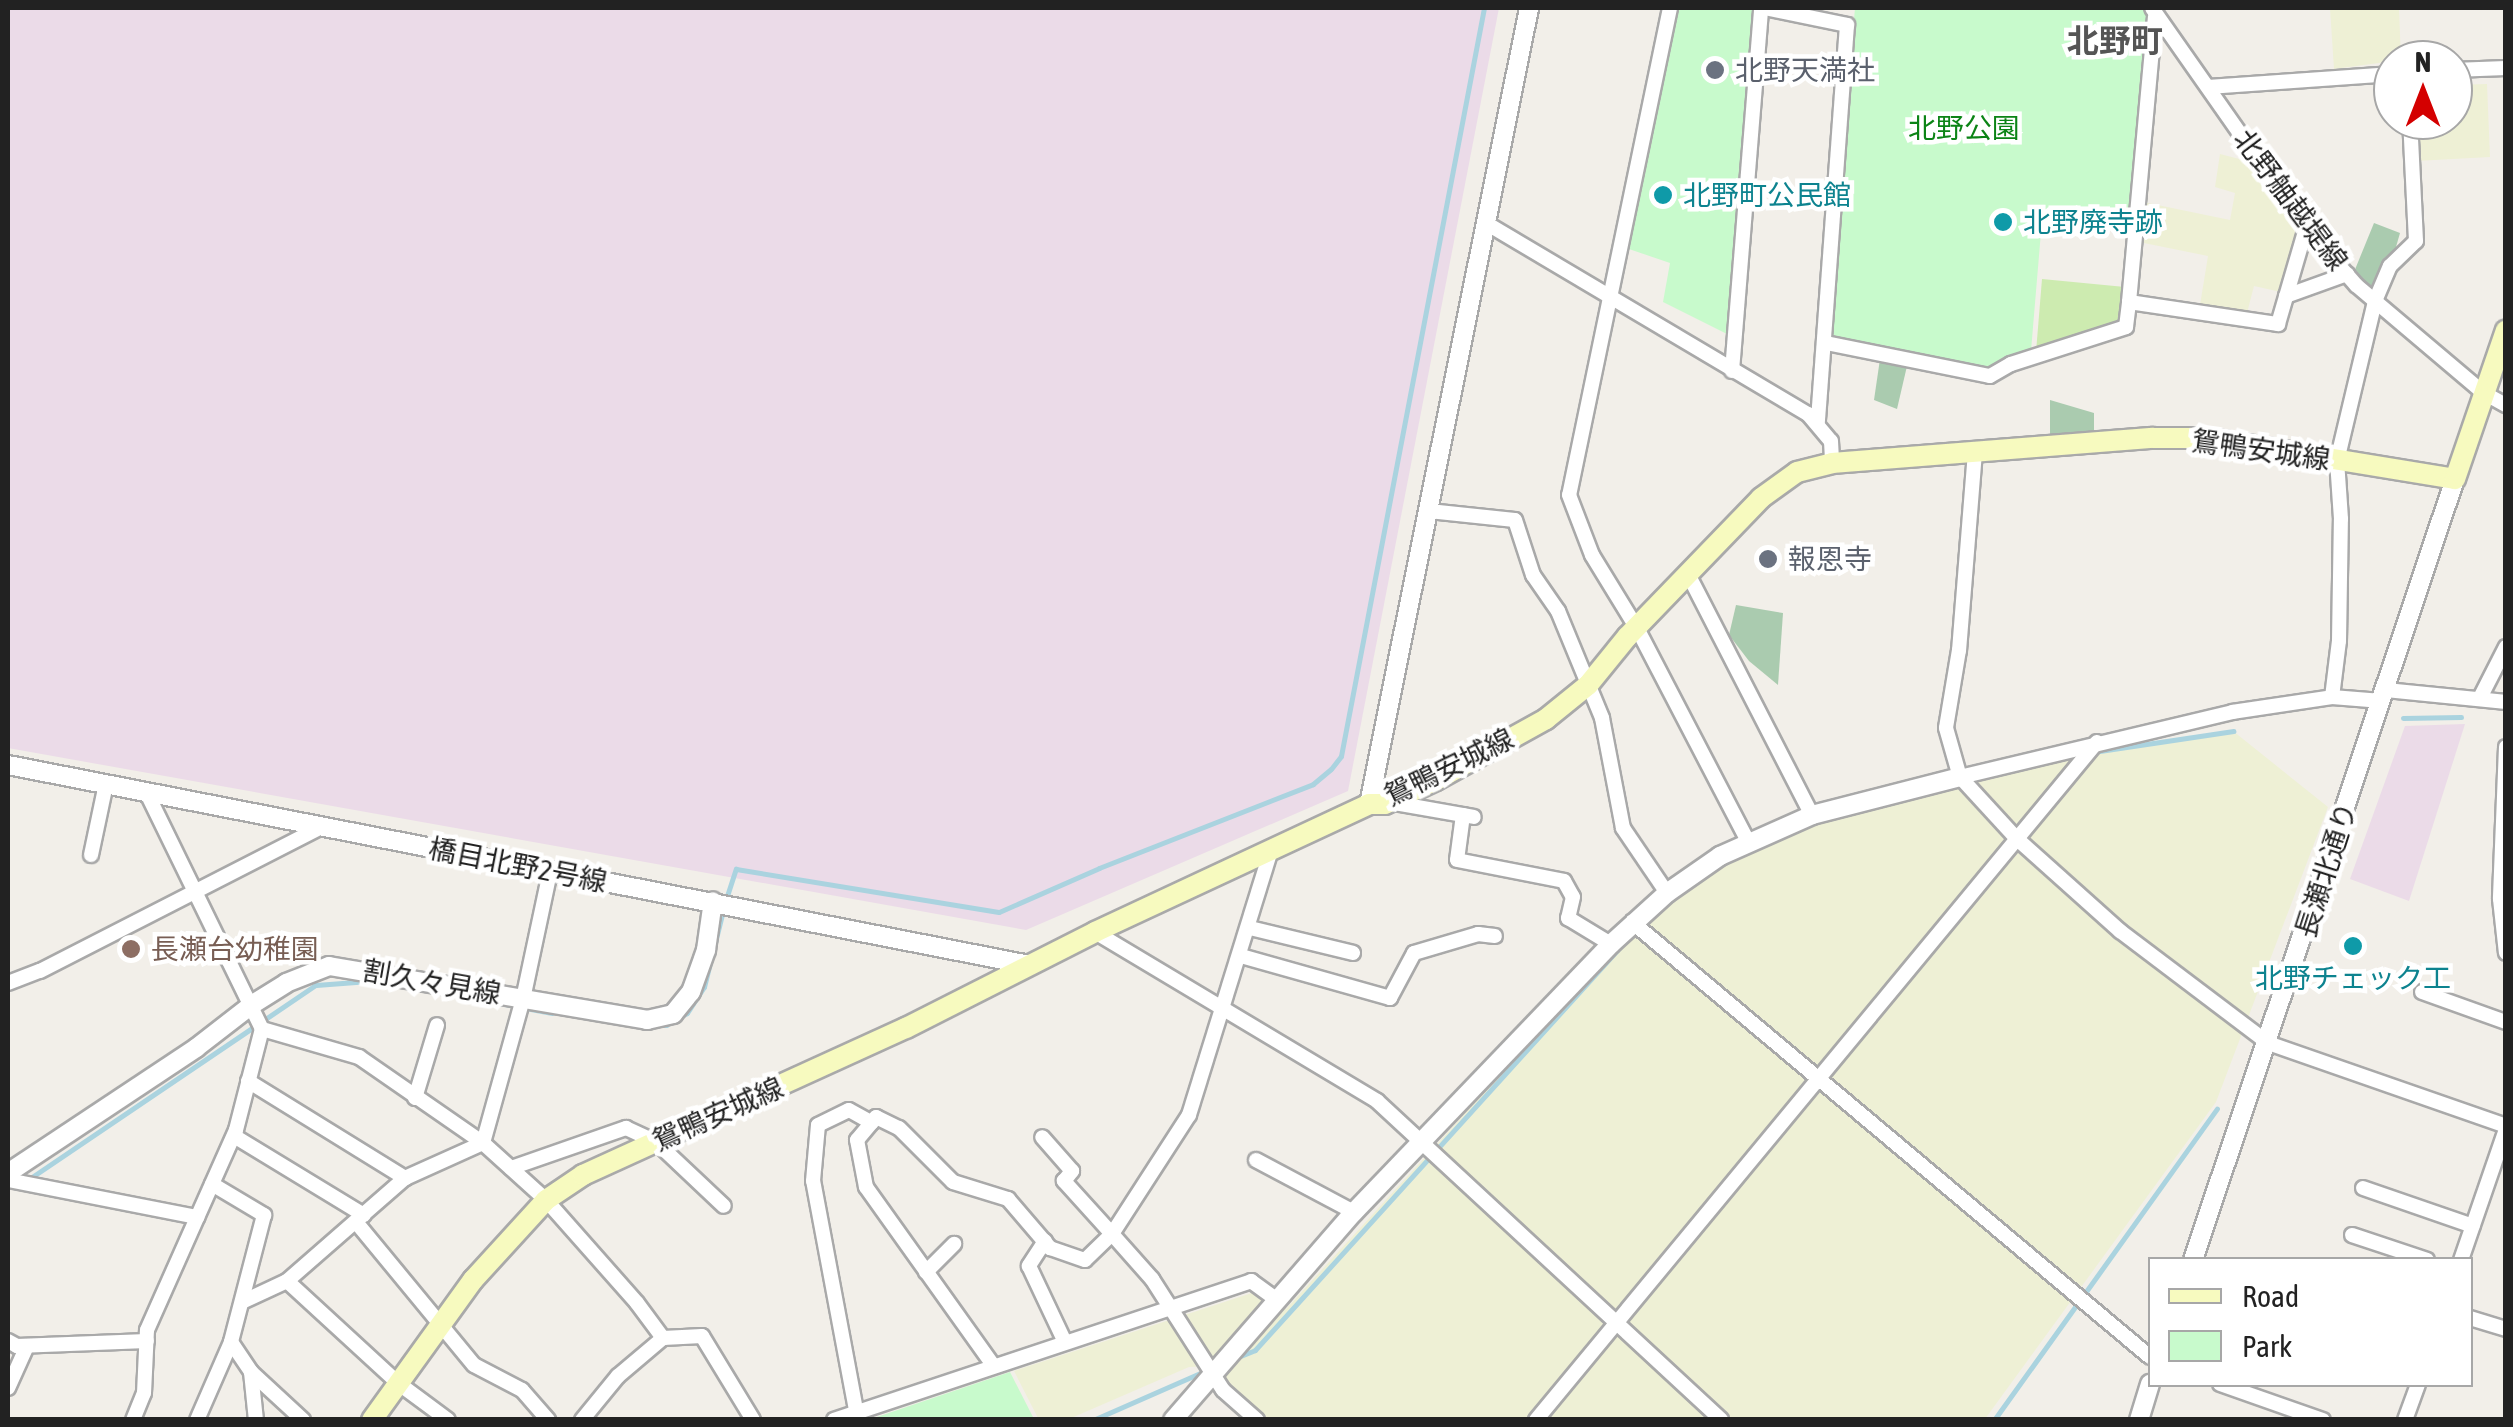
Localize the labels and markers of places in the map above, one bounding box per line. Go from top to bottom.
place label: 北野天満社 [1735,53,1875,87]
marker: 北野天満社 [1704,59,1726,81]
place label: 北野町公民館 [1683,178,1851,212]
marker: 北野町公民館 [1652,184,1674,206]
place label: 北野廃寺跡 [2023,205,2163,239]
marker: 北野廃寺跡 [1992,211,2014,233]
place label: 報恩寺 [1788,542,1872,576]
marker: 報恩寺 [1757,548,1779,570]
place label: 長瀬台幼稚園 [151,932,319,966]
marker: 北野チェック工 [2342,935,2364,957]
marker: 長瀬台幼稚園 [120,938,142,960]
place label: 北野チェック工 [2255,961,2451,995]

